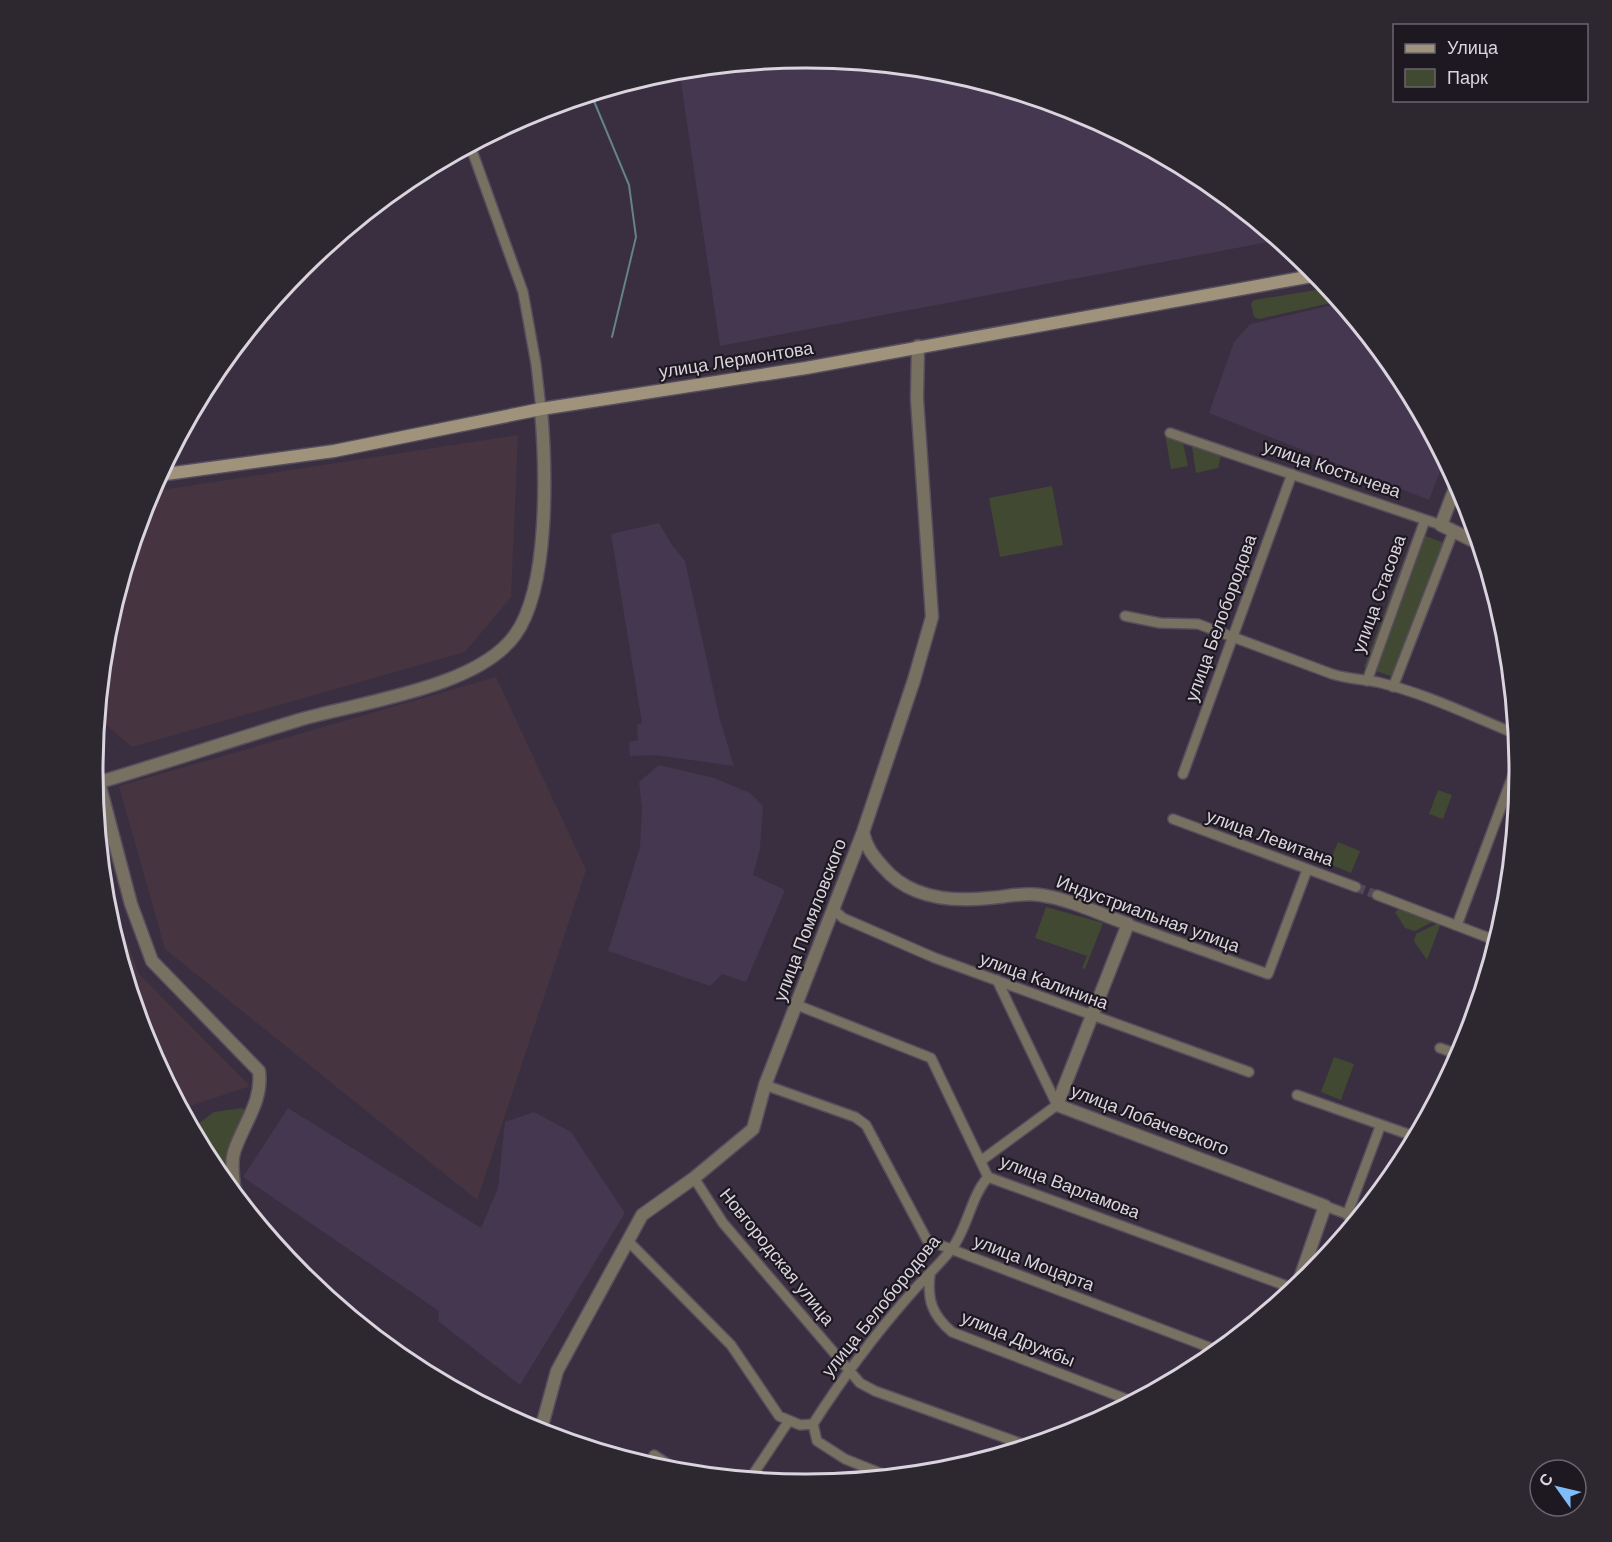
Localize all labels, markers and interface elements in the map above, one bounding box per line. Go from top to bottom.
legend [1393,24,1588,102]
text: Улица [1447,36,1499,60]
text: Парк [1447,66,1488,90]
street label: улица Лермонтова [657,336,816,384]
street label: улица Костычева [1260,434,1405,504]
street label: улица Белобородова [1180,530,1263,705]
street label: улица Стасова [1347,531,1412,656]
street label: улица Левитана [1203,804,1338,872]
street label: улица Помяловского [768,835,852,1005]
street label: Индустриальная улица [1053,870,1244,959]
street label: улица Калинина [976,947,1113,1016]
street label: улица Лобачевского [1067,1079,1233,1161]
street label: улица Варламова [997,1149,1144,1225]
street label: Новгородская улица [714,1183,840,1331]
street label: улица Белобородова [816,1229,946,1382]
street label: улица Моцарта [970,1229,1099,1297]
street label: улица Дружбы [957,1305,1079,1373]
north arrow [1528,1458,1588,1518]
text: С [1534,1469,1558,1491]

